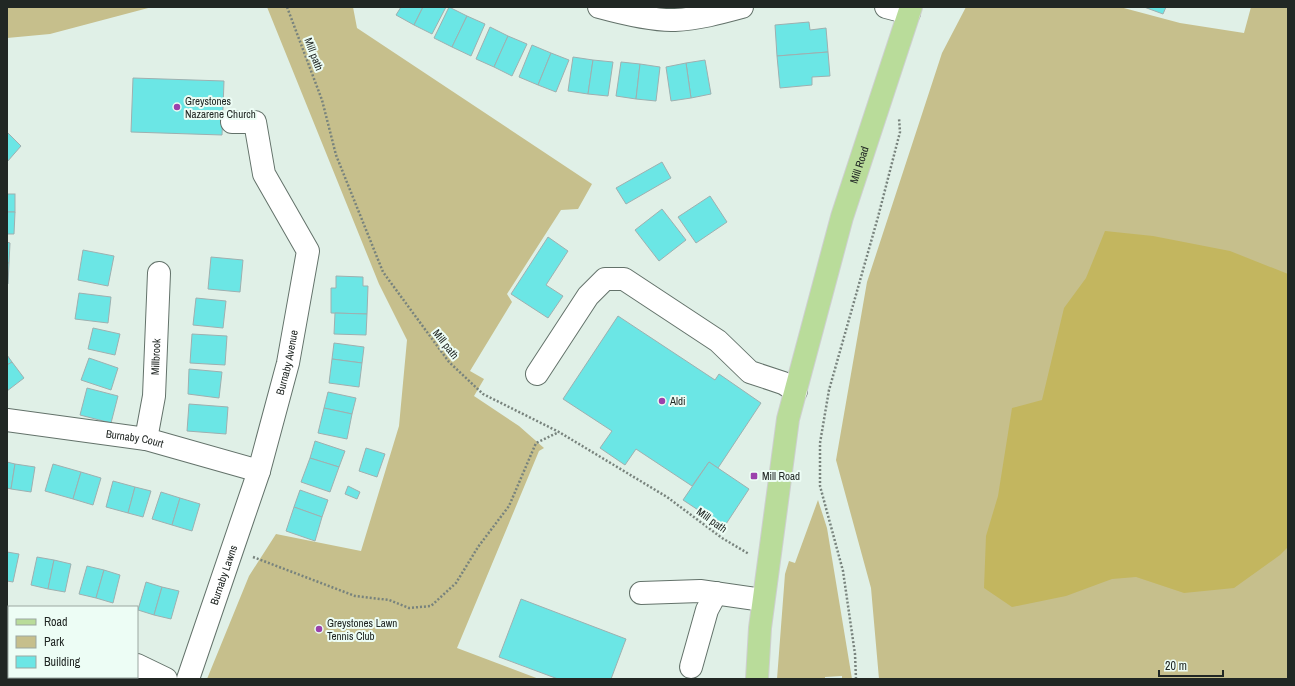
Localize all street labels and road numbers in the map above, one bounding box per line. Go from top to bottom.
street label: Mill path [301,36,327,72]
street label: Mill Road [847,144,872,185]
street label: Mill path [430,326,462,362]
street label: Burnaby Avenue [273,329,301,396]
street label: Millbrook [148,338,163,375]
street label: Burnaby Court [105,427,166,451]
street label: Mill path [694,504,730,536]
street label: Burnaby Lawns [207,543,240,607]

